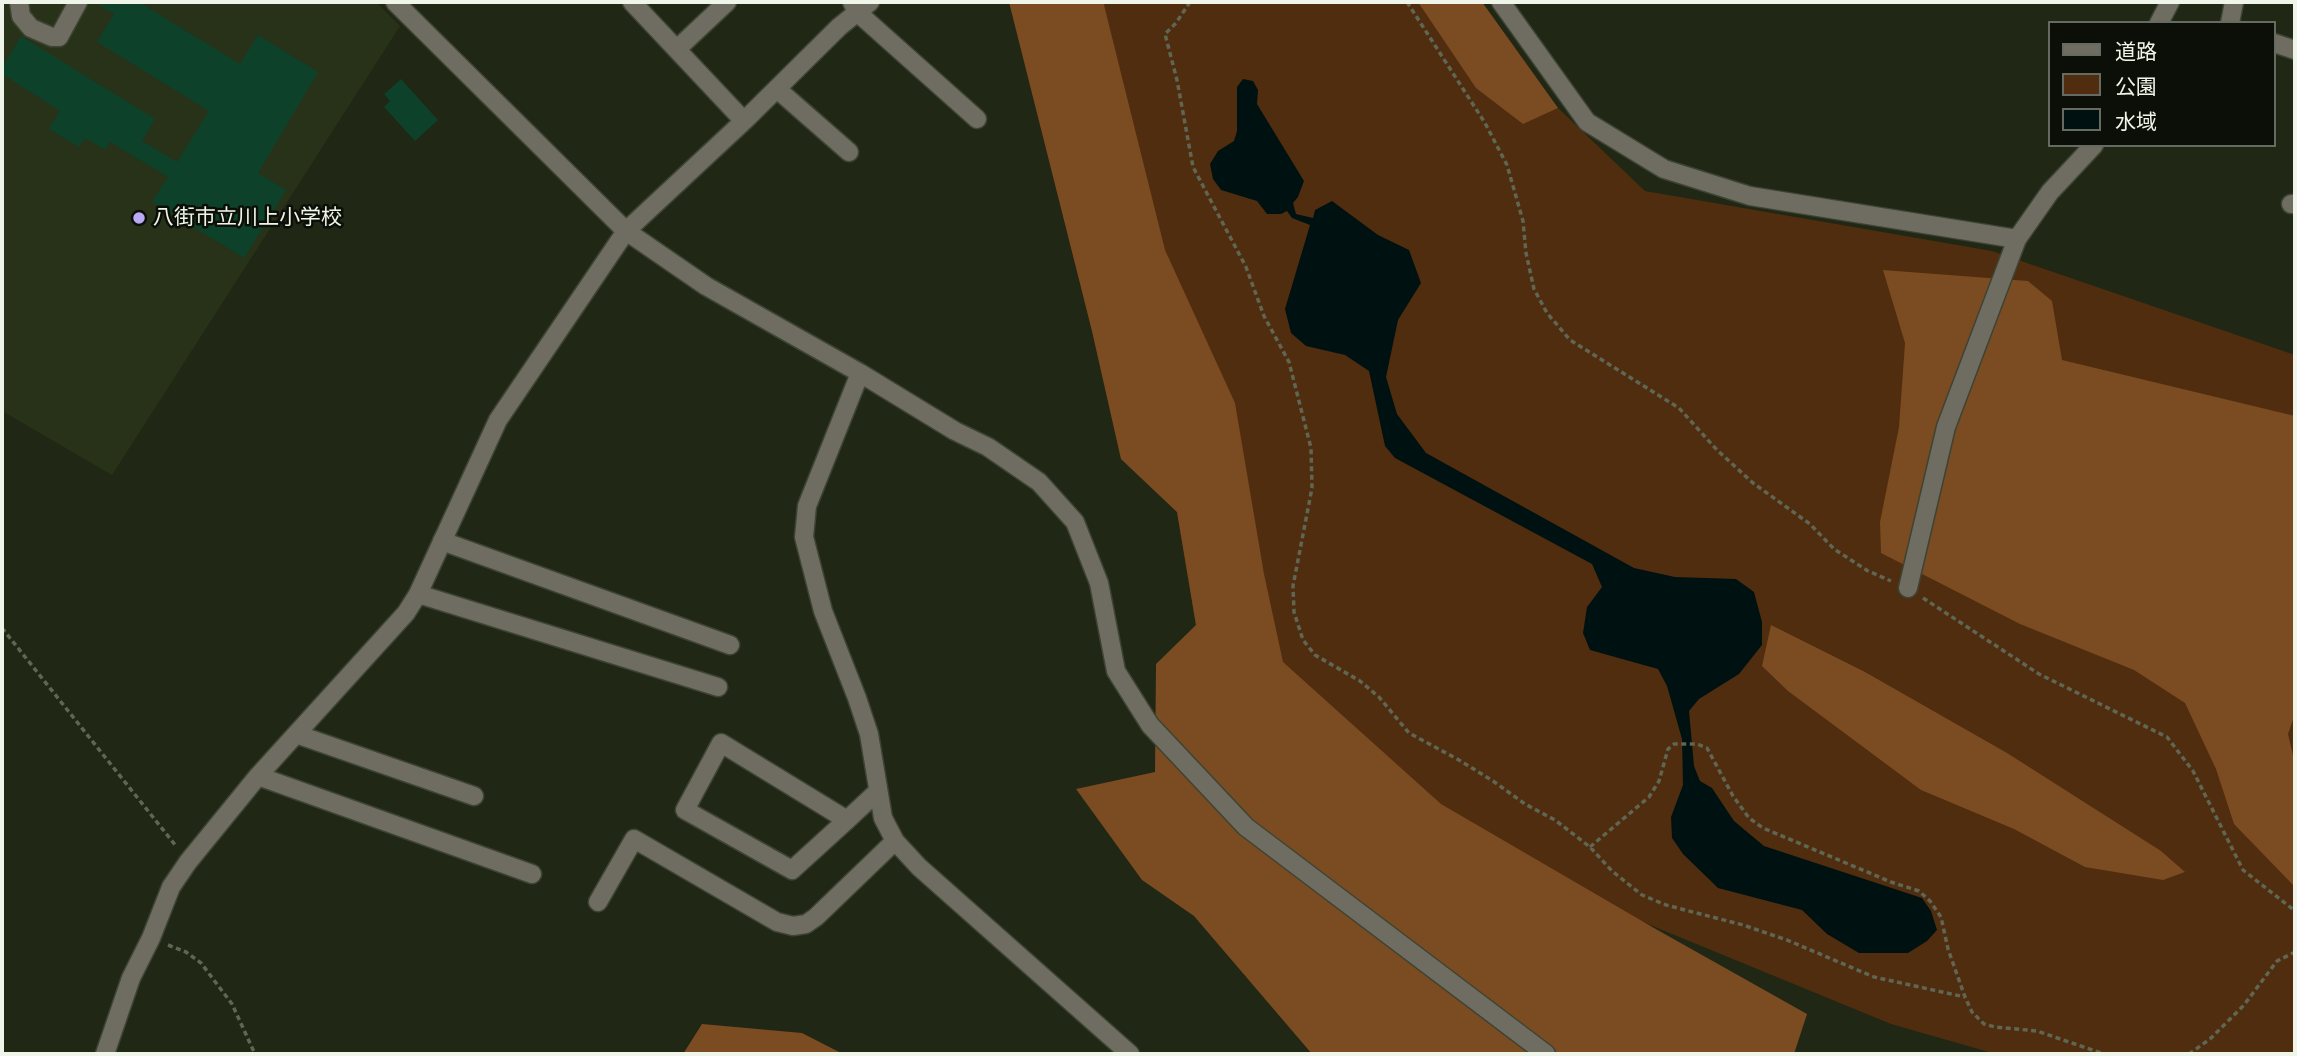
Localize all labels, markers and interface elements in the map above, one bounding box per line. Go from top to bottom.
legend [2048,21,2276,147]
text: 道路 [2115,38,2157,65]
text: 公園 [2115,73,2157,100]
text: 水域 [2115,108,2157,135]
place label: 八街市立川上小学校 [153,205,342,231]
marker: 八街市立川上小学校 [131,210,147,226]

